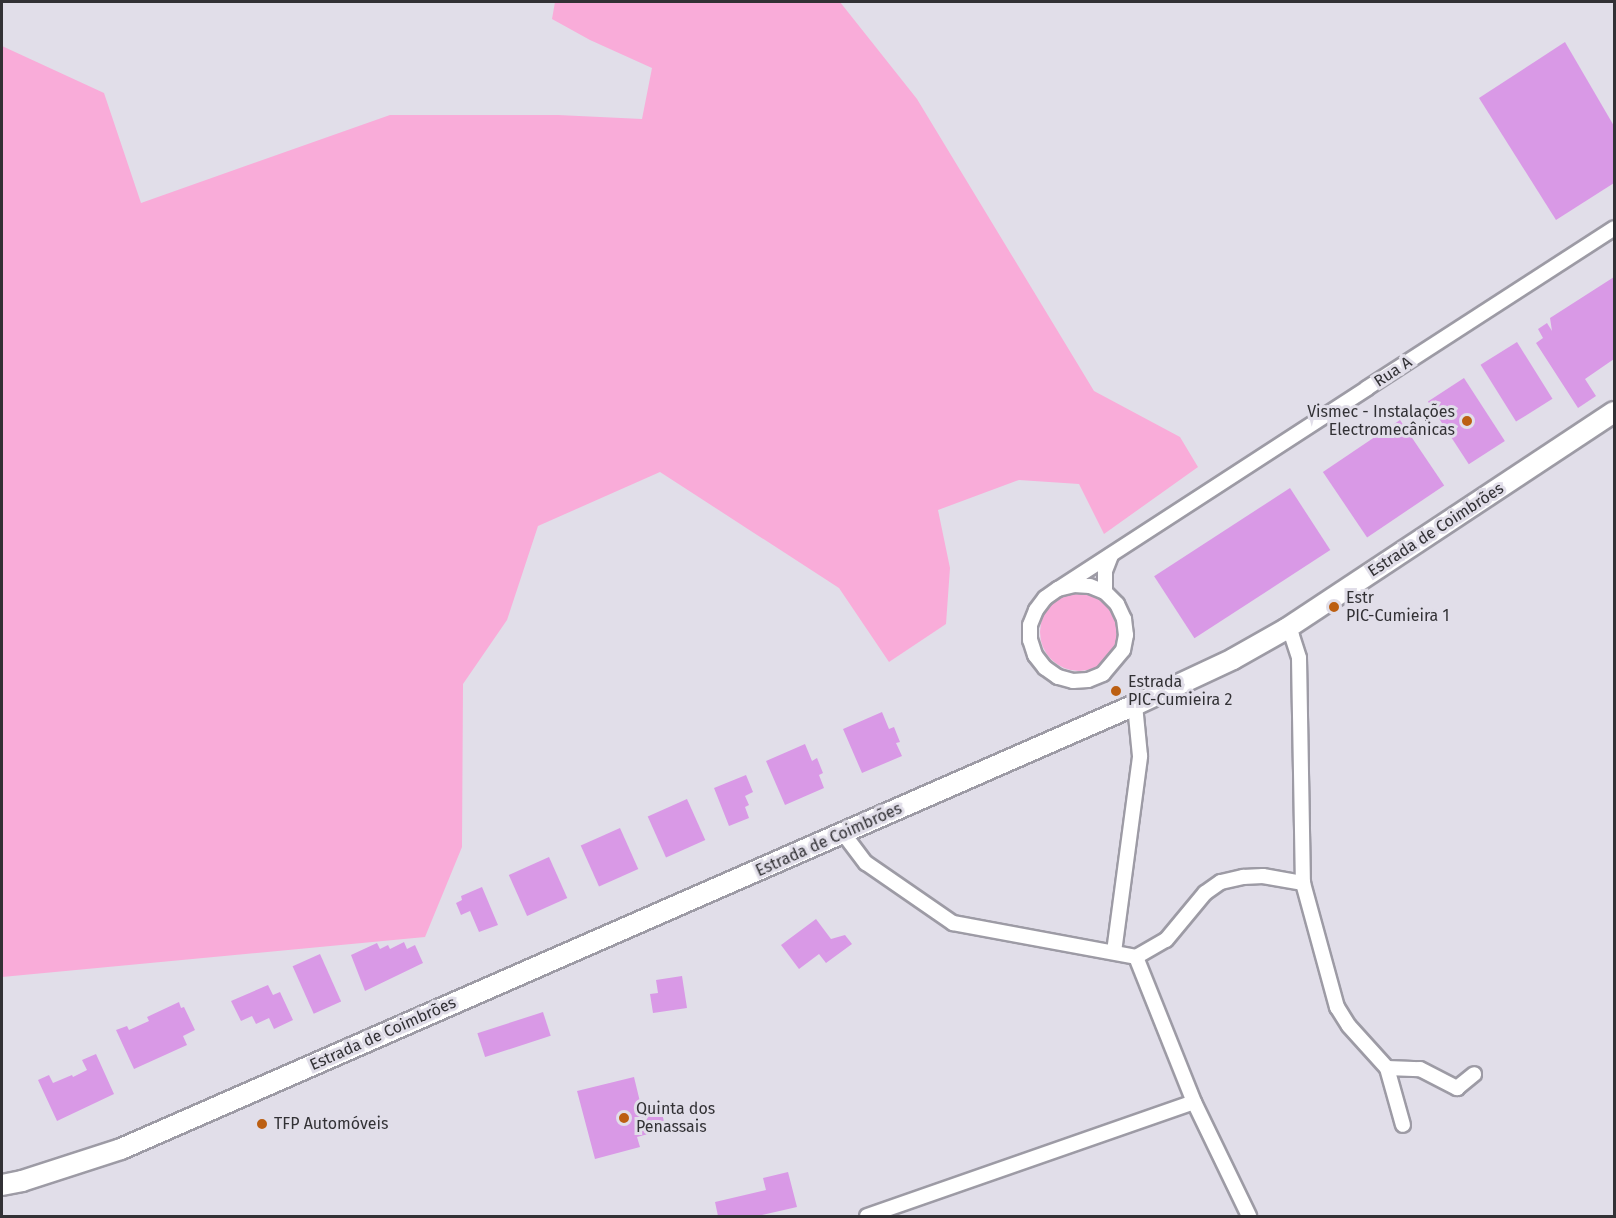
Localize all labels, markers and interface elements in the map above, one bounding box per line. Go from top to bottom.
street label: Rua A [1371,353,1415,391]
place label: Vismec - Instalações Electromecânicas [1307,402,1455,440]
marker: Vismec - Instalações Electromecânicas [1460,414,1474,428]
street label: Estrada de Coimbrões [1365,479,1507,581]
place label: Estr PIC-Cumieira 1 [1346,588,1449,626]
marker: Estr PIC-Cumieira 1 [1327,600,1341,614]
place label: Estrada PIC-Cumieira 2 [1128,672,1232,710]
marker: Estrada PIC-Cumieira 2 [1109,684,1123,698]
street label: Estrada de Coimbrões [753,799,905,881]
street label: Estrada de Coimbrões [307,993,459,1075]
place label: Quinta dos Penassais [636,1099,715,1137]
marker: Quinta dos Penassais [617,1111,631,1125]
place label: TFP Automóveis [274,1114,389,1134]
marker: TFP Automóveis [255,1117,269,1131]

